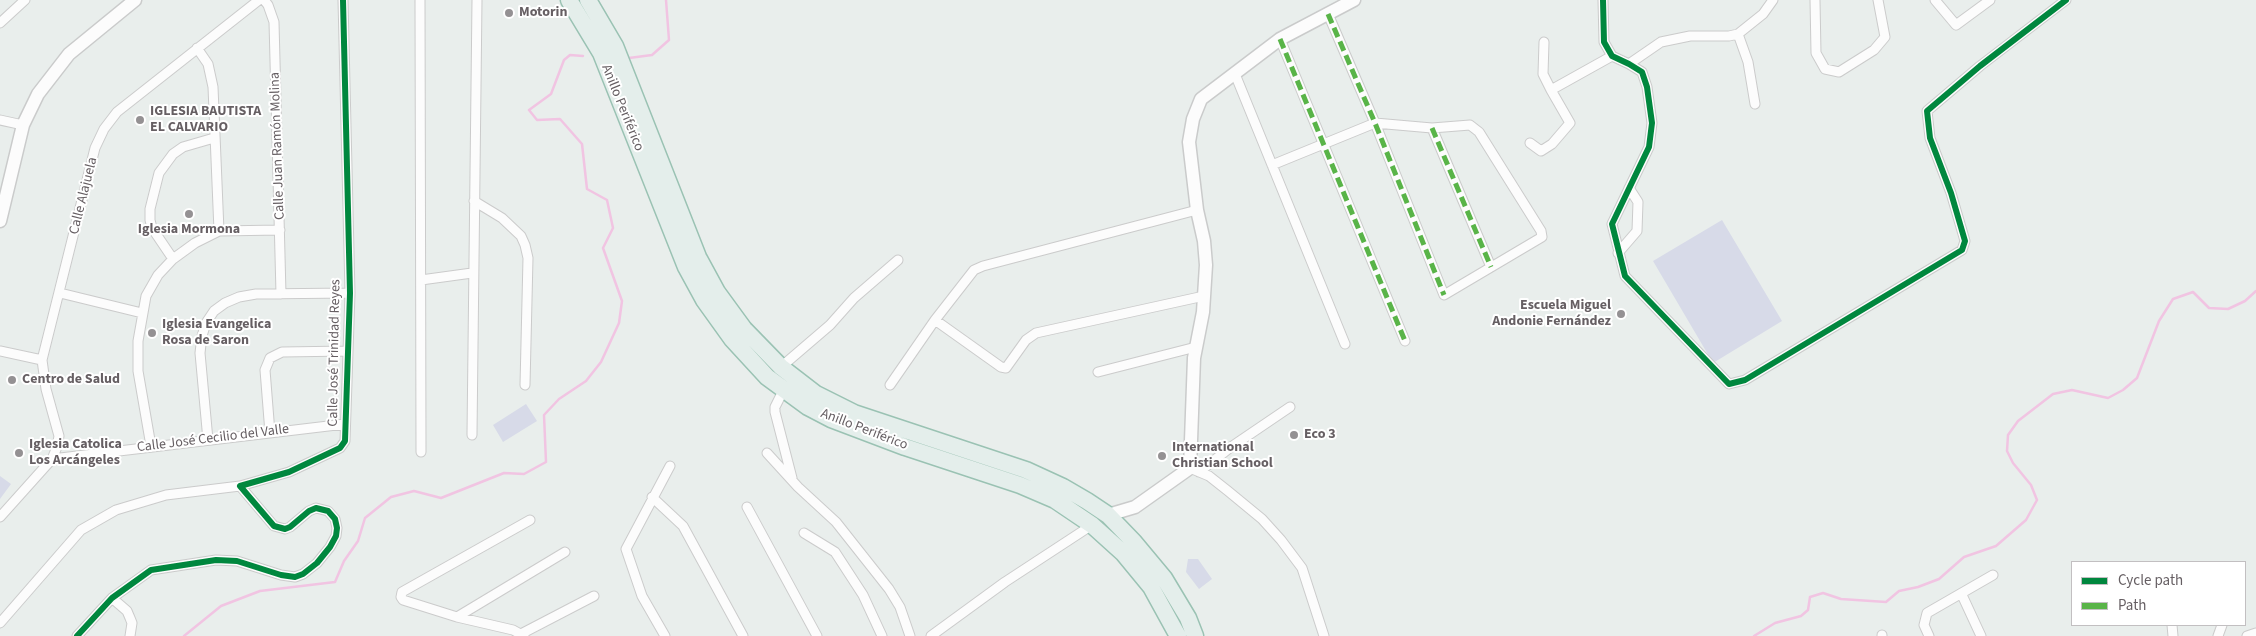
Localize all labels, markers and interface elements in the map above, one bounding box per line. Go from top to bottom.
place label: Motorin [519,5,567,21]
marker: Motorin [503,7,515,19]
street label: Anillo Periférico [597,62,647,154]
street label: Calle Juan Ramón Molina [267,72,289,220]
place label: IGLESIA BAUTISTA EL CALVARIO [150,104,261,136]
marker: IGLESIA BAUTISTA EL CALVARIO [134,114,146,126]
street label: Calle Alajuela [66,156,102,236]
marker: Iglesia Mormona [183,208,195,220]
place label: Iglesia Mormona [138,222,240,238]
street label: Calle José Trinidad Reyes [325,279,345,427]
place label: Escuela Miguel Andonie Fernández [1492,298,1611,331]
marker: Escuela Miguel Andonie Fernández [1615,308,1627,320]
place label: Iglesia Evangelica Rosa de Saron [162,317,271,350]
marker: Iglesia Evangelica Rosa de Saron [146,327,158,339]
place label: Centro de Salud [22,372,120,388]
marker: Centro de Salud [6,374,18,386]
street label: Anillo Periférico [818,406,910,454]
street label: Calle José Cecilio del Valle [136,421,290,457]
place label: Eco 3 [1304,427,1336,443]
marker: Eco 3 [1288,429,1300,441]
place label: Iglesia Catolica Los Arcángeles [29,437,122,470]
place label: International Christian School [1172,440,1273,472]
marker: Iglesia Catolica Los Arcángeles [13,447,25,459]
marker: International Christian School [1156,450,1168,462]
legend [2071,561,2246,626]
text: Cycle path [2118,570,2183,591]
text: Path [2118,595,2146,616]

